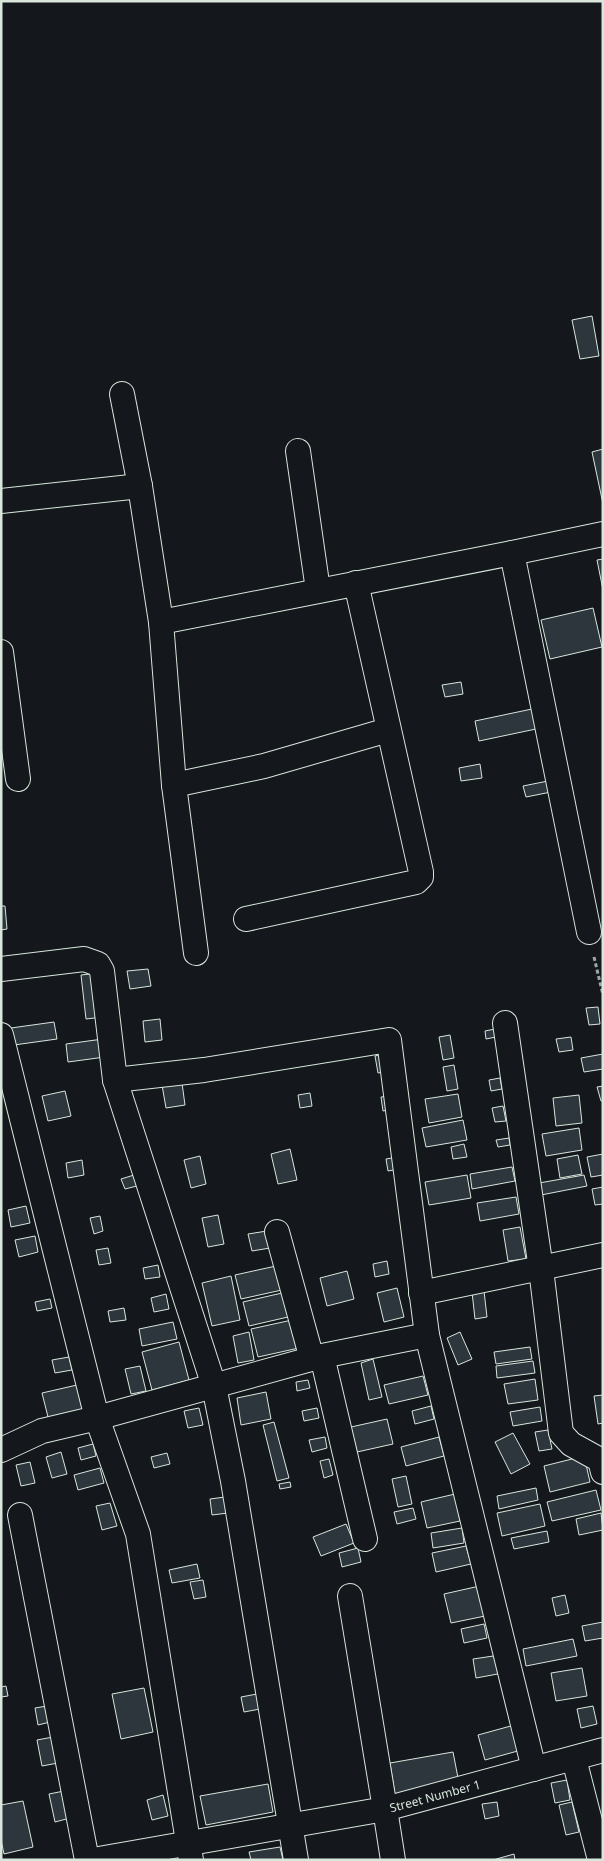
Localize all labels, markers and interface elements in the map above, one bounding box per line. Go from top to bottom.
street label: Street Number 1 [388,1776,482,1816]

